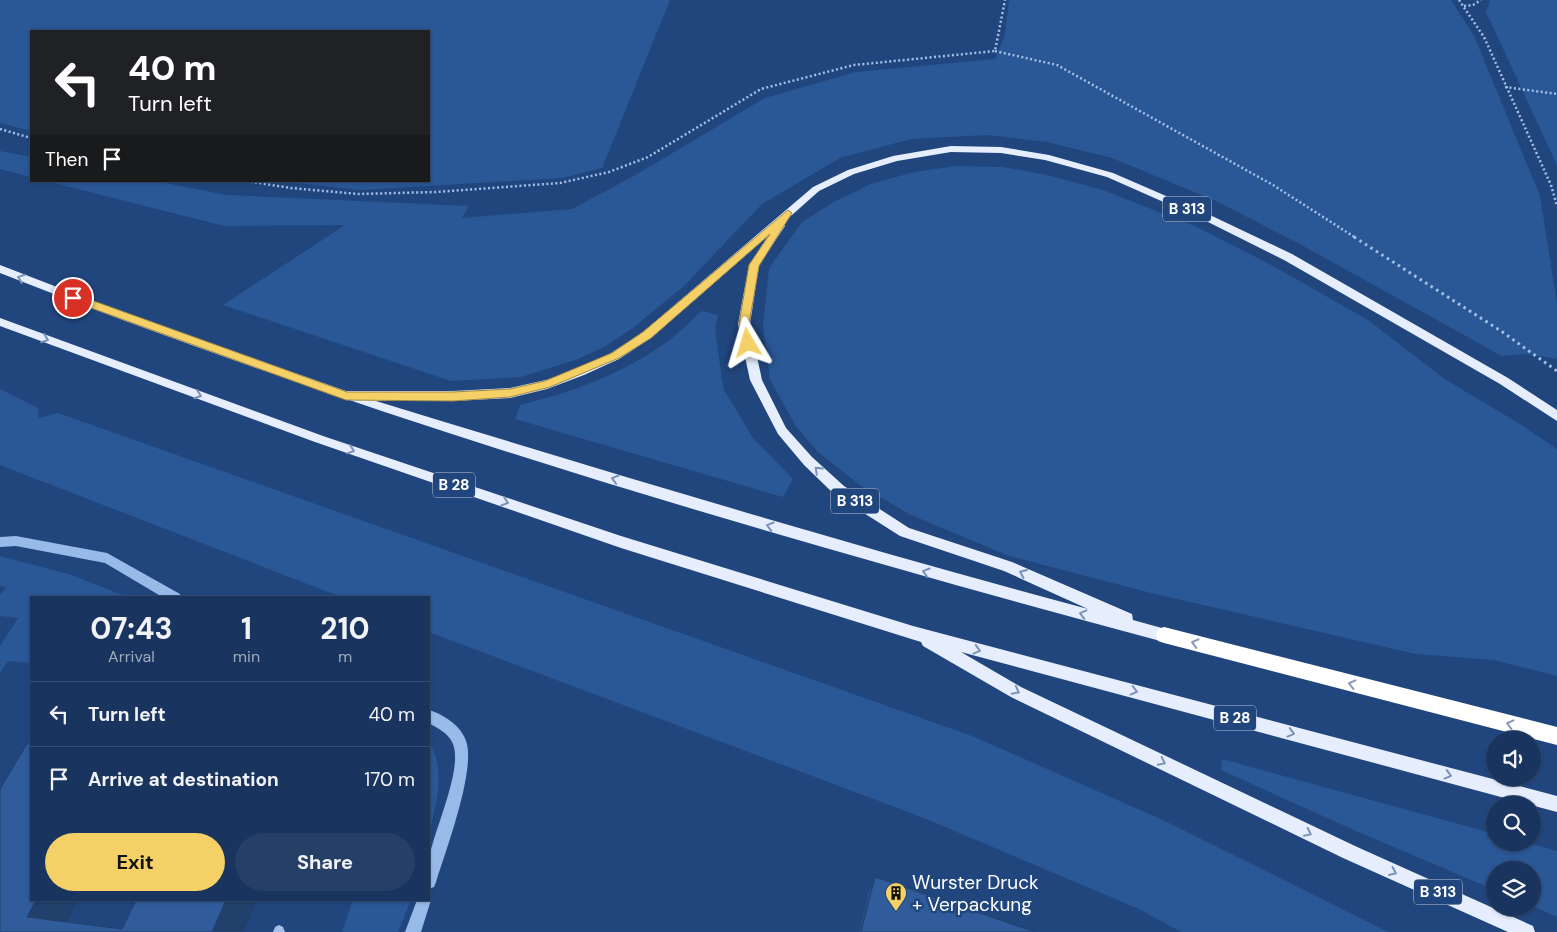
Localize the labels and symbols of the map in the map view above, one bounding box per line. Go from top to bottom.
road number: B 313 [1163,196,1211,222]
one-way arrow [17,273,26,284]
pin [52,277,94,319]
position arrow [721,316,773,368]
one-way arrow [41,333,49,343]
one-way arrow [193,389,202,399]
one-way arrow [346,444,355,454]
one-way arrow [814,467,823,476]
road number: B 28 [433,472,475,498]
one-way arrow [611,475,619,485]
road number: B 313 [831,488,879,514]
one-way arrow [500,497,508,507]
one-way arrow [767,521,775,531]
one-way arrow [922,567,931,577]
one-way arrow [1019,569,1028,580]
one-way arrow [1079,609,1088,619]
one-way arrow [1191,638,1199,649]
one-way arrow [972,644,980,654]
one-way arrow [1348,679,1357,690]
one-way arrow [1010,685,1019,695]
one-way arrow [1129,686,1137,696]
road number: B 28 [1214,706,1256,730]
one-way arrow [1505,719,1514,730]
one-way arrow [1286,727,1295,738]
one-way arrow [1157,756,1166,766]
one-way arrow [1443,769,1452,780]
one-way arrow [1303,827,1312,837]
one-way arrow [1388,866,1397,877]
place label: Wurster Druck + Verpackung [912,870,1039,917]
road number: B 313 [1414,880,1462,904]
building icon: Wurster Druck + Verpackung [884,881,908,912]

